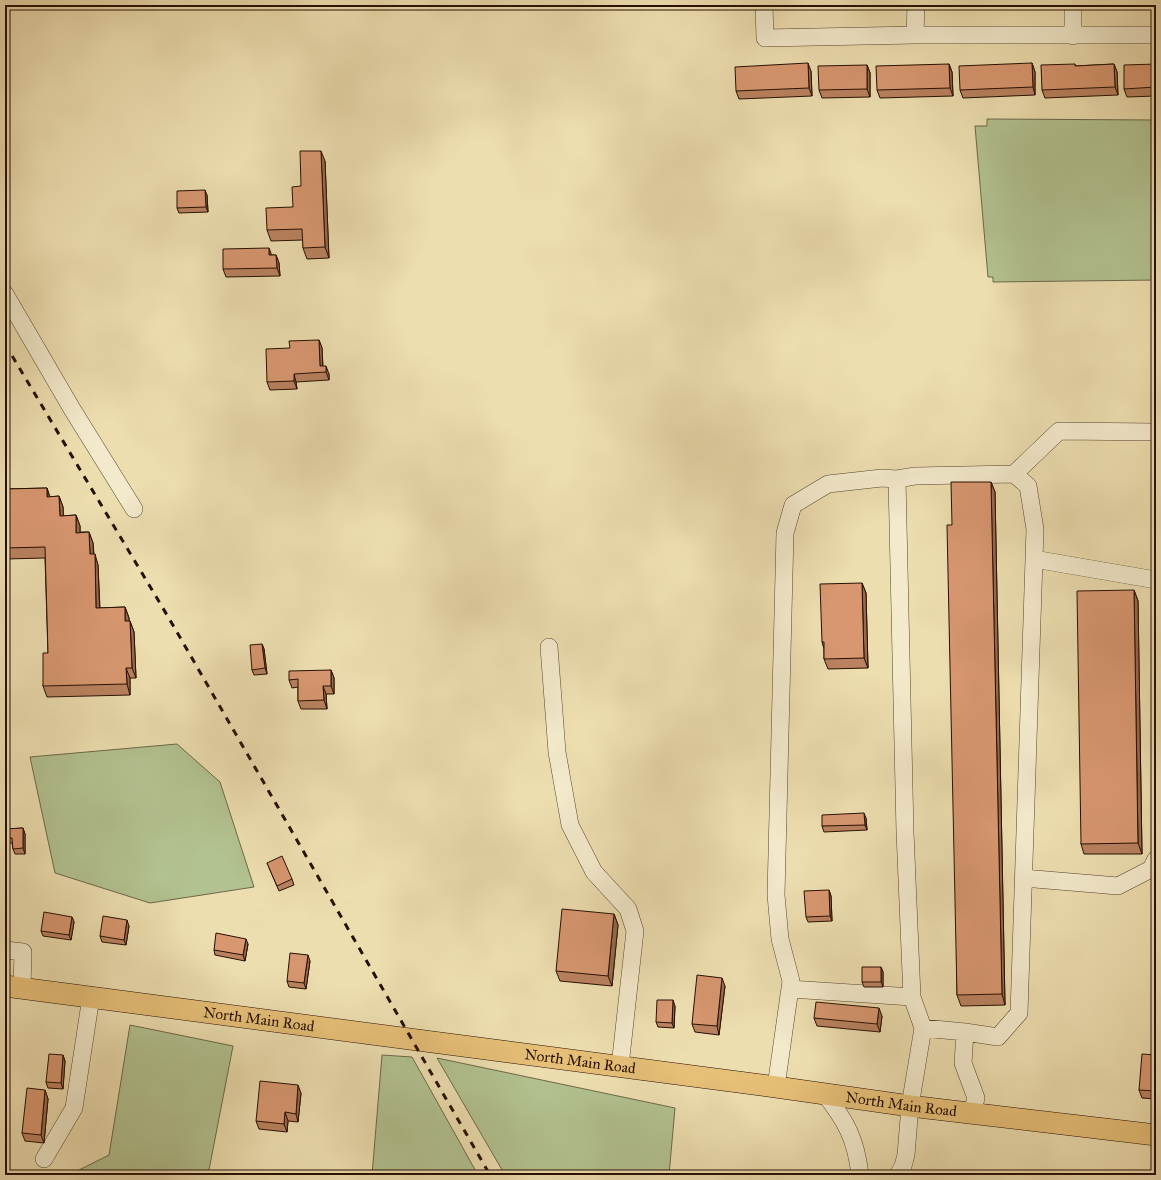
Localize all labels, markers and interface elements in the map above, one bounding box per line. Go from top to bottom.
street label: North Main Road [202,1003,316,1036]
street label: North Main Road [523,1045,637,1078]
street label: North Main Road [844,1088,958,1120]

